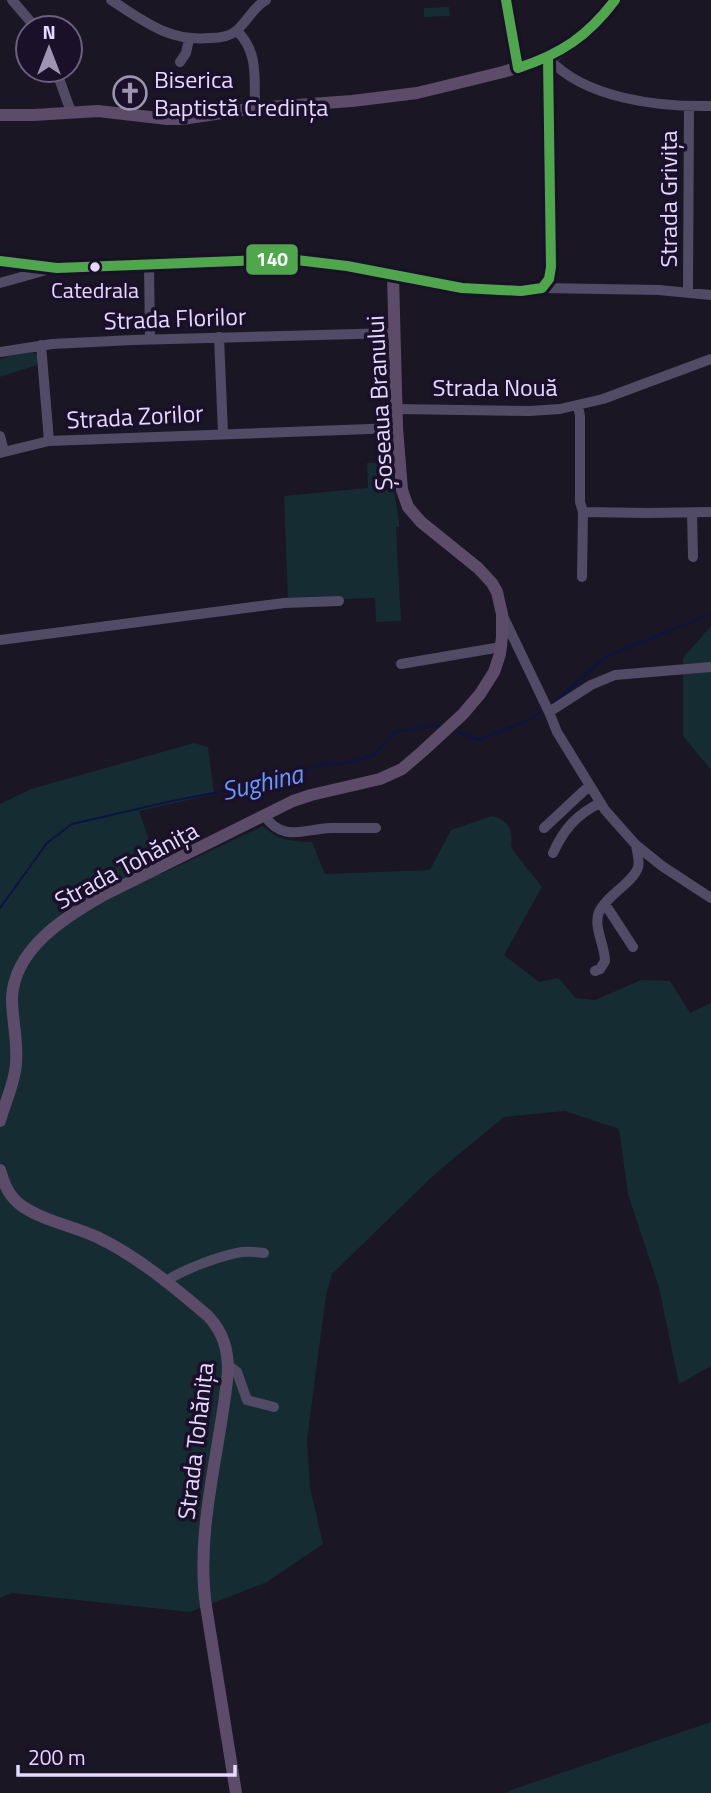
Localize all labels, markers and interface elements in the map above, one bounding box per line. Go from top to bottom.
north arrow [14,14,84,84]
text: N [42,17,56,46]
place label: Biserica Baptistă Credința [154,61,328,125]
church icon: Biserica Baptistă Credința [111,74,149,112]
street label: Strada Grivița [650,130,686,268]
line badge: 140 [245,243,299,276]
text: 140 [256,244,288,273]
marker: Catedrala [88,260,102,274]
place label: Catedrala [51,273,139,307]
street label: Strada Florilor [103,298,247,338]
street label: Șoseaua Branului [356,315,402,491]
street label: Strada Nouă [432,369,558,405]
street label: Strada Zorilor [66,394,204,438]
water label: Sughina [217,753,308,810]
street label: Strada Tohănița [48,812,204,918]
street label: Strada Tohănița [167,1360,223,1522]
scale bar [18,1734,234,1778]
text: 200 m [28,1741,85,1773]

